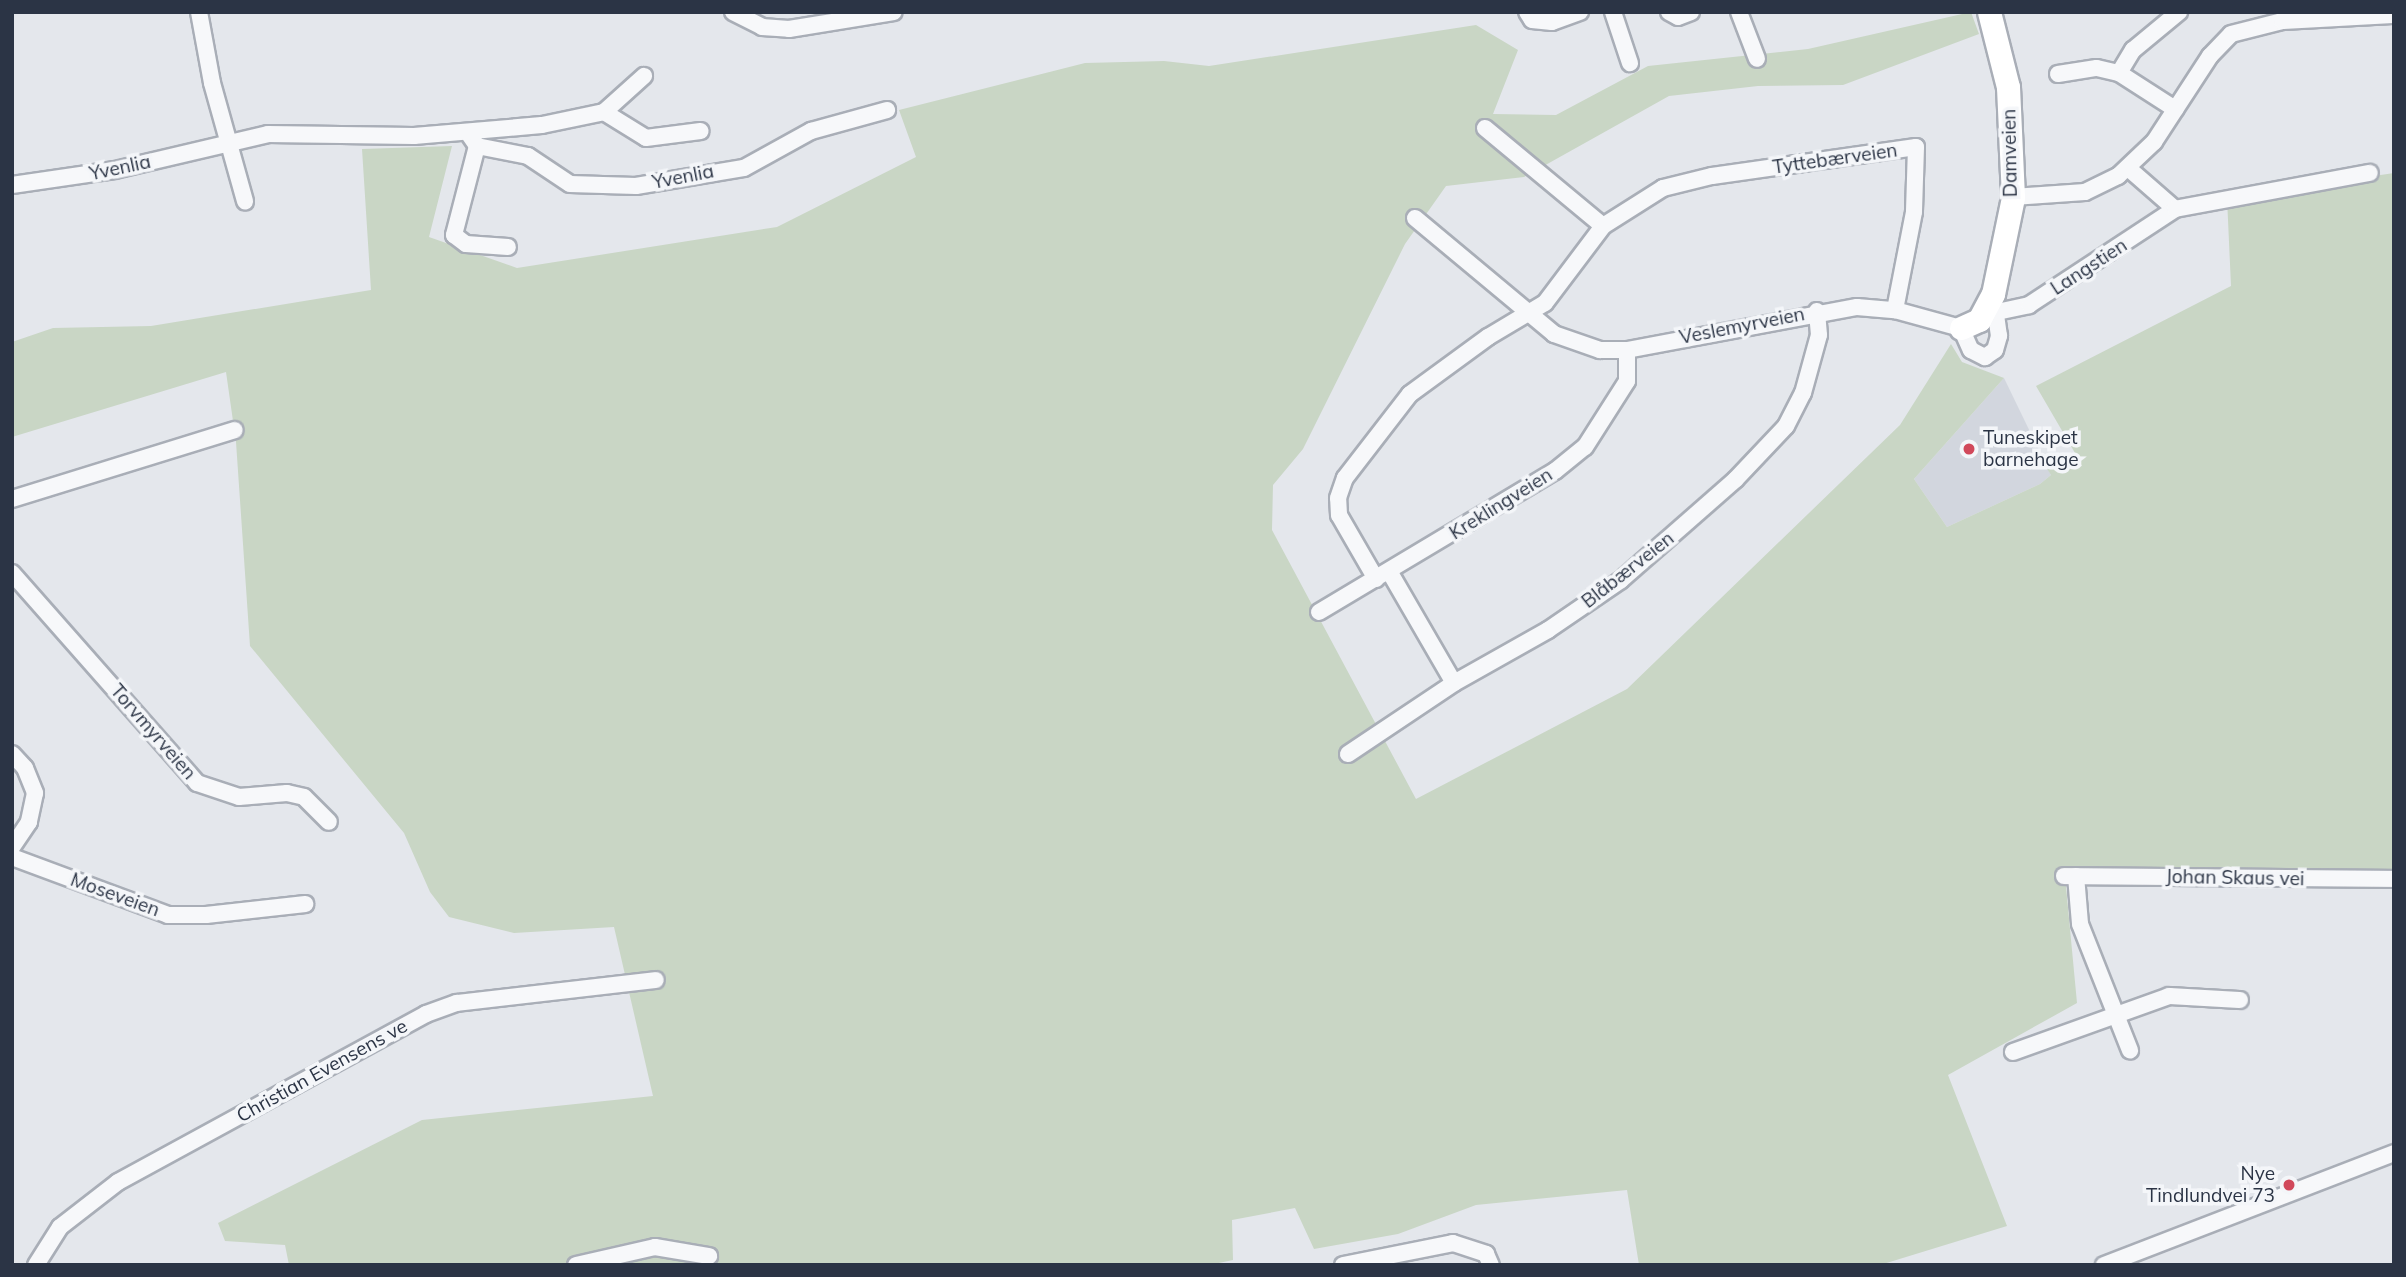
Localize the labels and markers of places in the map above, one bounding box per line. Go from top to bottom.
place label: Tuneskipet barnehage [1983,427,2078,471]
marker: Tuneskipet barnehage [1961,441,1977,457]
place label: Nye Tindlundvei 73 [2146,1163,2275,1207]
marker: Nye Tindlundvei 73 [2281,1177,2297,1193]

